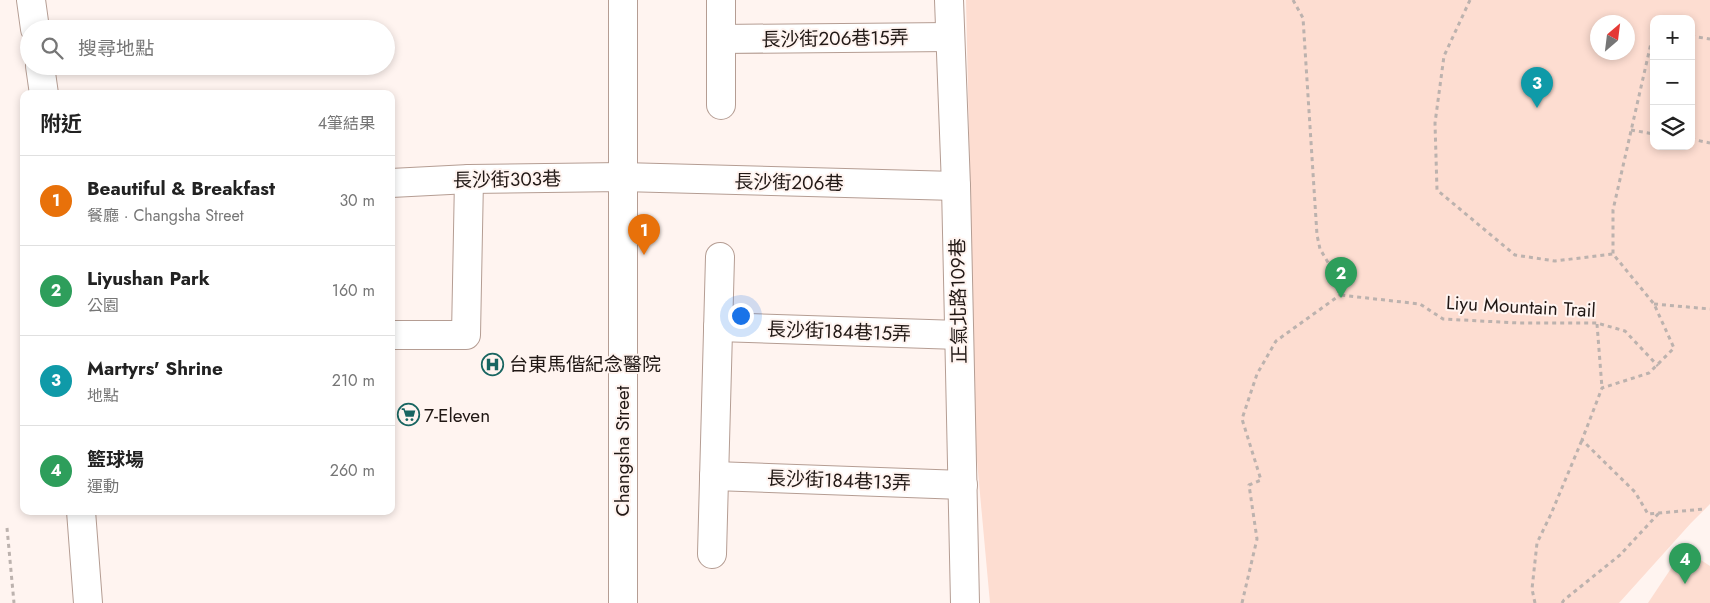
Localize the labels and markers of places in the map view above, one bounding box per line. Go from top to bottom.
pin: 3 [1521,67,1553,108]
pin: 1 [628,214,660,255]
pin: 2 [1325,257,1357,298]
place label: 台東馬偕紀念醫院 [509,351,661,378]
hospital icon: 台東馬偕紀念醫院 [481,352,505,376]
place label: 7-Eleven [424,402,490,429]
supermarket icon: 7-Eleven [396,403,420,427]
pin: 4 [1669,543,1701,584]

